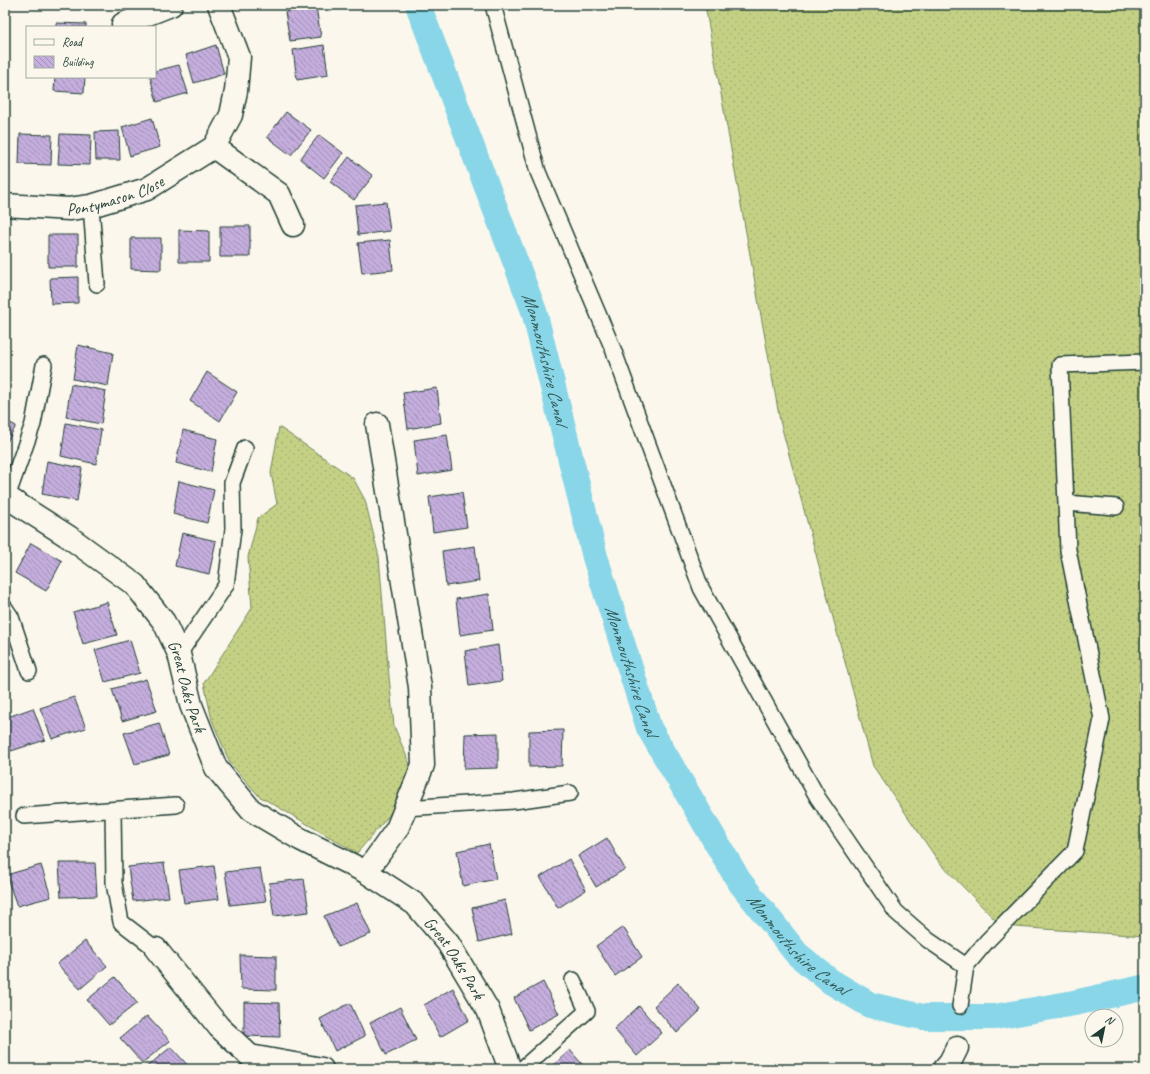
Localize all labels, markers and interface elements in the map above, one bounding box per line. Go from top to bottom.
legend [26,26,156,78]
text: Road [62,34,84,50]
text: Building [62,54,94,70]
street label: Pontymason Close [65,170,169,220]
water label: Monmouthshire Canal [517,289,574,432]
water label: Monmouthshire Canal [600,603,665,745]
street label: Great Oaks Park [163,636,212,737]
water label: Monmouthshire Canal [742,889,856,1003]
street label: Great Oaks Park [420,912,490,1004]
north arrow [1084,1008,1124,1048]
text: N [1103,1012,1118,1029]

